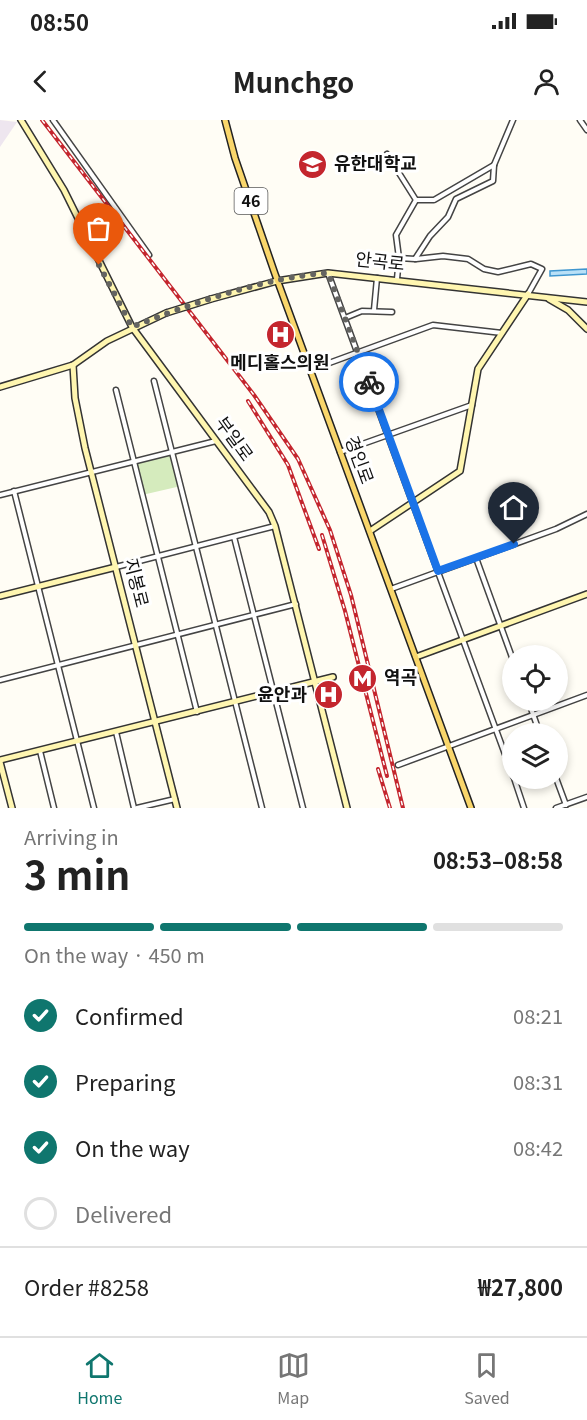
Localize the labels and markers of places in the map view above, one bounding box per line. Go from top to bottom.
school or university icon: 유한대학교 [297,148,329,180]
place label: 유한대학교 [334,149,417,175]
pin [73,203,124,265]
hospital icon: 메디홀스의원 [264,318,296,350]
place label: 메디홀스의원 [230,348,330,374]
pin [488,482,539,544]
metro station icon: 역곡 [347,662,379,694]
place label: 역곡 [384,663,417,689]
hospital icon: 윤안과 [312,679,344,711]
place label: 윤안과 [257,680,307,706]

